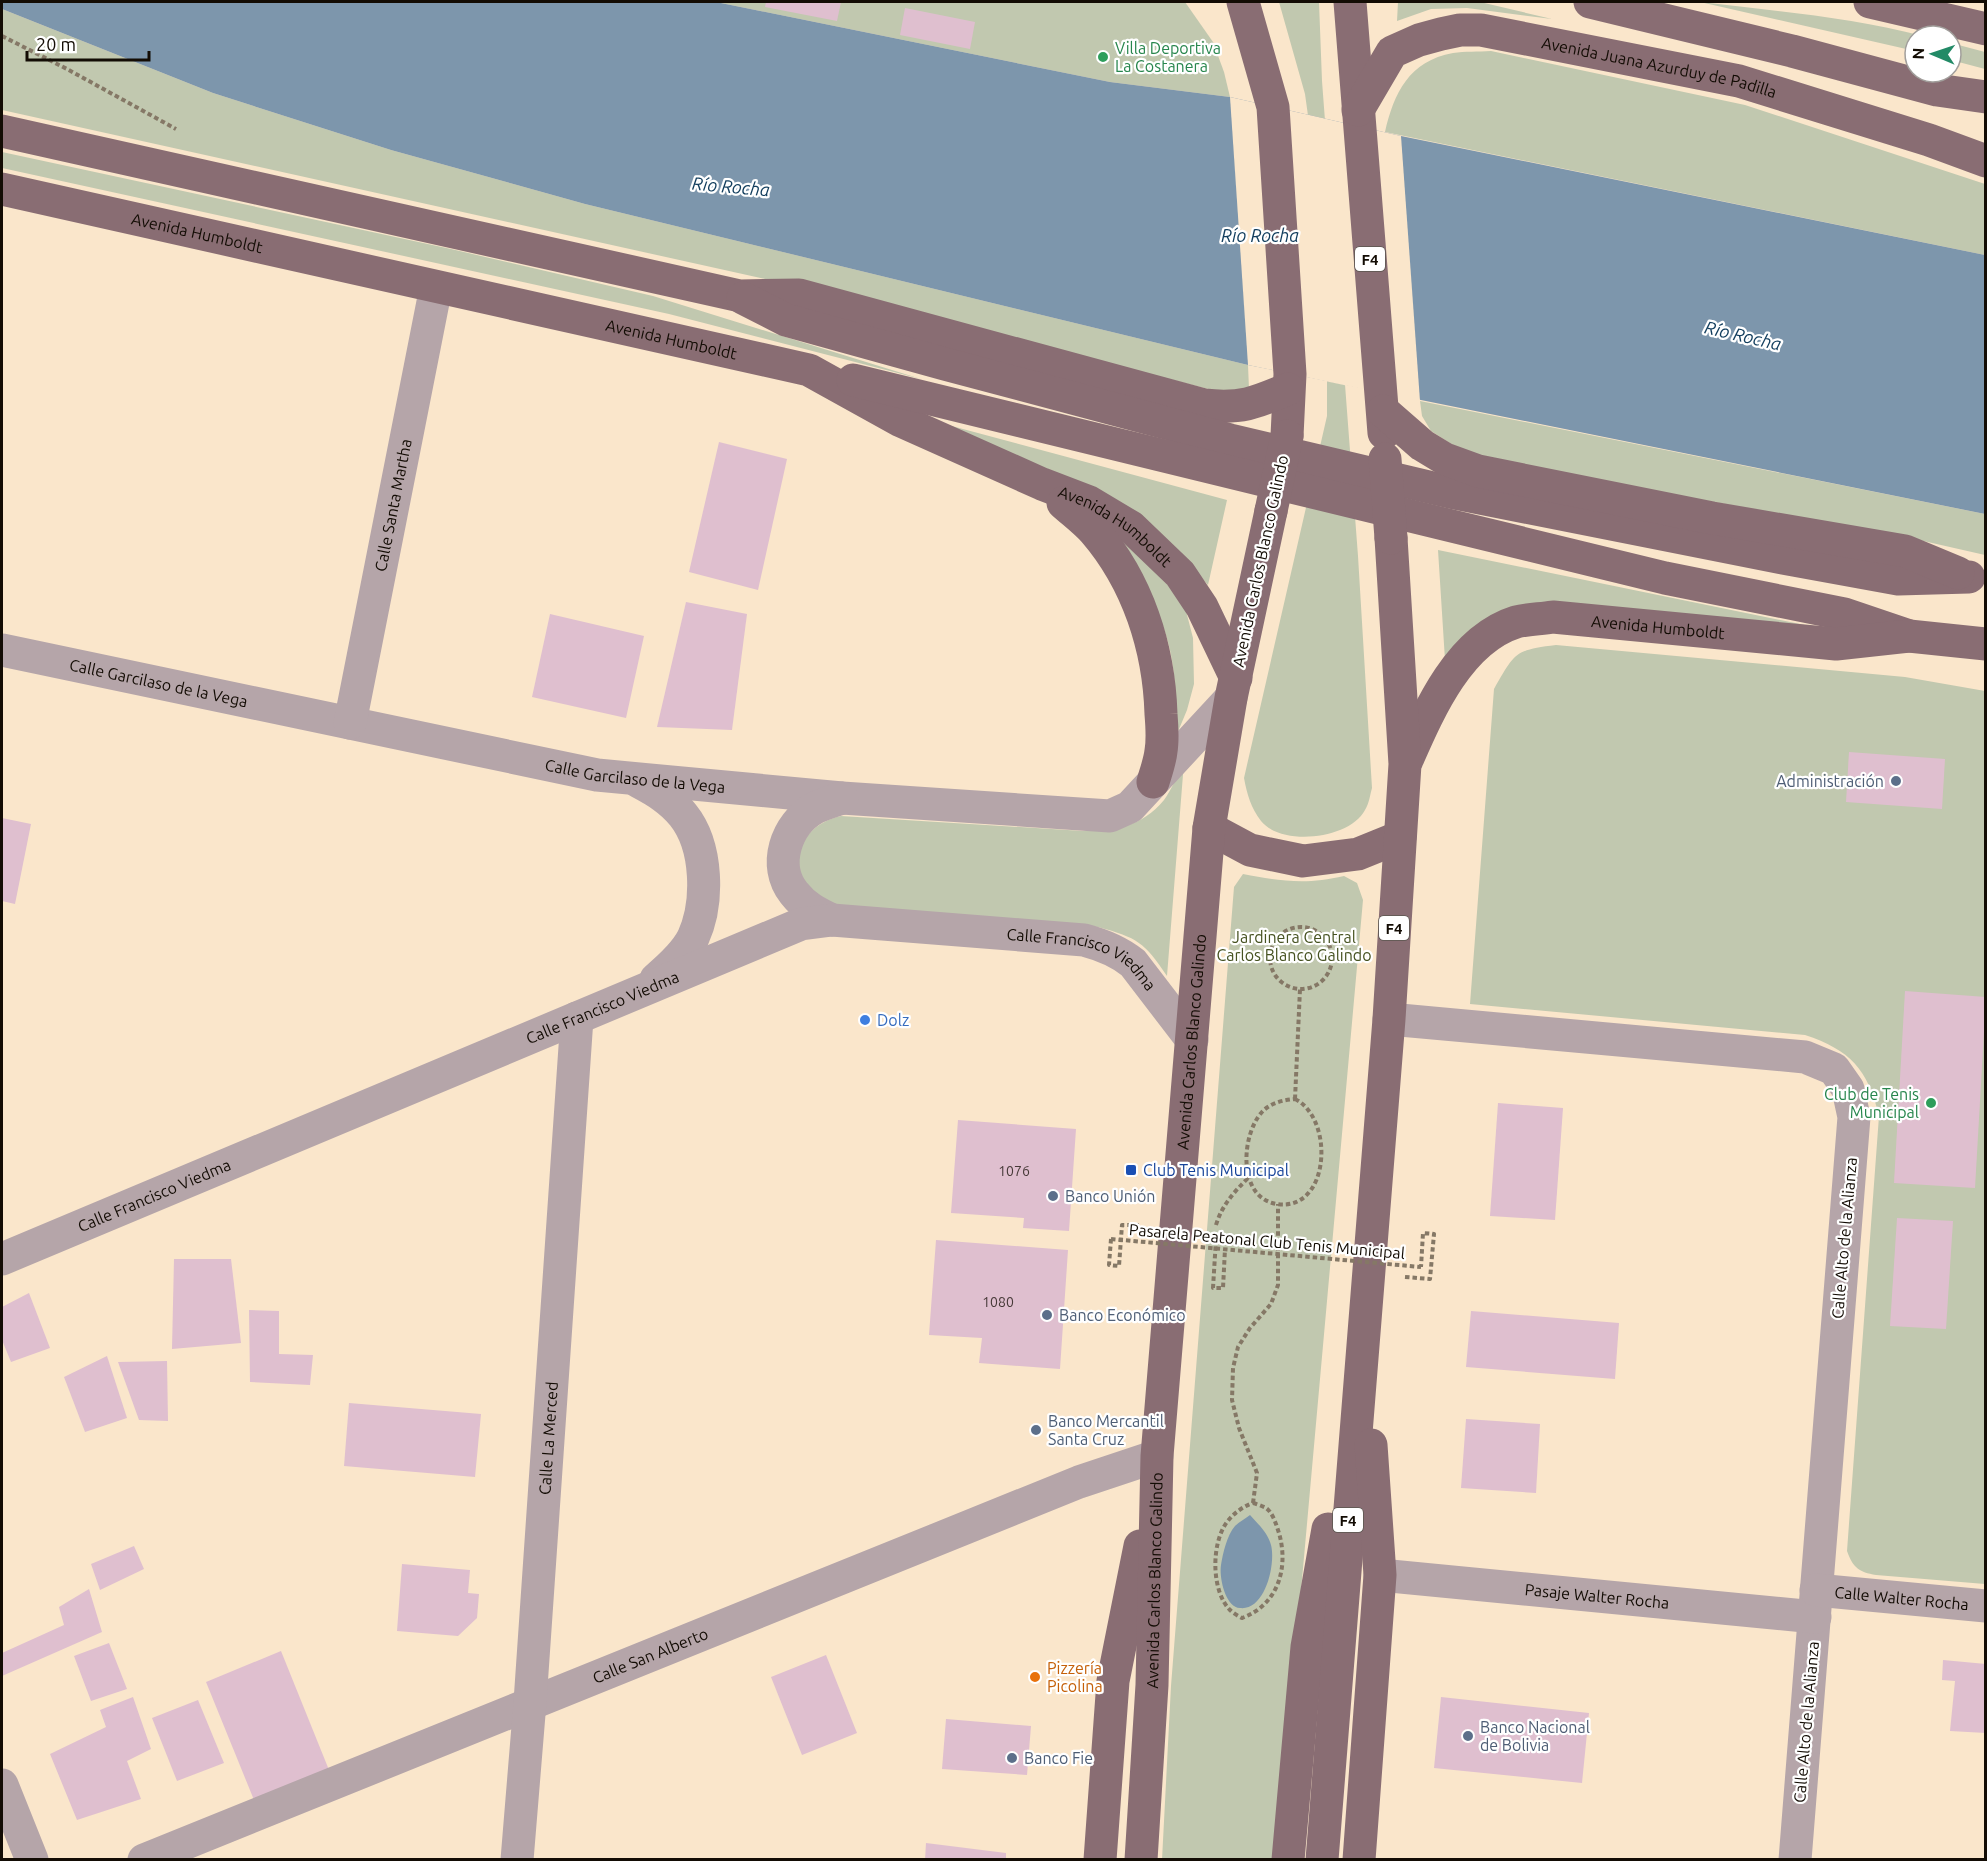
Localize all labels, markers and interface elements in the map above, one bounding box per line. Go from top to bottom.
scale bar [27,24,148,62]
north arrow [1903,24,1963,84]
street label: Avenida Juana Azurduy de Padilla [1540,33,1779,101]
text: 20 m [36,34,76,54]
place label: Villa Deportiva La Costanera [1115,39,1221,75]
text: N [1909,47,1927,60]
marker: Villa Deportiva La Costanera [1096,50,1110,64]
water label: Río Rocha [691,173,771,199]
street label: Avenida Humboldt [130,209,265,256]
water label: Río Rocha [1221,225,1299,245]
road number: F4 [1355,247,1385,271]
street label: Avenida Humboldt [604,316,739,363]
water label: Río Rocha [1703,316,1783,354]
street label: Calle Santa Martha [371,437,415,573]
street label: Avenida Carlos Blanco Galindo [1229,453,1291,669]
street label: Avenida Humboldt [1056,482,1176,571]
street label: Avenida Humboldt [1590,612,1726,642]
street label: Calle Garcilaso de la Vega [68,655,249,710]
street label: Calle Garcilaso de la Vega [543,755,726,796]
place label: Administración [1776,772,1884,790]
marker: Administración [1889,774,1903,788]
road number: F4 [1379,916,1409,940]
street label: Calle Francisco Viedma [1006,925,1160,994]
park label: Jardinera Central Carlos Blanco Galindo [1216,928,1372,964]
street label: Avenida Carlos Blanco Galindo [1173,933,1209,1150]
street label: Calle Francisco Viedma [523,967,682,1047]
place label: Dolz [877,1011,909,1029]
marker: Dolz [858,1013,872,1027]
place label: Club de Tenis Municipal [1824,1085,1919,1121]
marker: Club de Tenis Municipal [1924,1096,1938,1110]
street label: Calle Francisco Viedma [75,1155,233,1235]
street label: Calle Alto de la Alianza [1828,1156,1860,1320]
place label: Club Tenis Municipal [1143,1161,1289,1179]
house number: 1076 [998,1163,1030,1179]
marker: Club Tenis Municipal [1124,1163,1138,1177]
place label: Banco Unión [1065,1187,1155,1205]
marker: Banco Unión [1046,1189,1060,1203]
street label: Pasarela Peatonal Club Tenis Municipal [1128,1220,1406,1262]
house number: 1080 [982,1294,1014,1310]
place label: Banco Económico [1059,1306,1186,1324]
marker: Banco Económico [1040,1308,1054,1322]
street label: Calle La Merced [535,1381,561,1495]
place label: Banco Mercantil Santa Cruz [1048,1412,1164,1448]
marker: Banco Mercantil Santa Cruz [1029,1423,1043,1437]
street label: Avenida Carlos Blanco Galindo [1143,1472,1166,1689]
road number: F4 [1333,1508,1363,1532]
street label: Pasaje Walter Rocha [1524,1580,1670,1612]
street label: Calle Walter Rocha [1834,1583,1970,1613]
street label: Calle San Alberto [590,1624,711,1687]
street label: Calle Alto de la Alianza [1790,1640,1822,1804]
place label: Pizzería Picolina [1047,1659,1103,1695]
marker: Pizzería Picolina [1028,1670,1042,1684]
place label: Banco Nacional de Bolivia [1480,1718,1590,1754]
marker: Banco Nacional de Bolivia [1461,1729,1475,1743]
place label: Banco Fie [1024,1749,1093,1767]
marker: Banco Fie [1005,1751,1019,1765]

